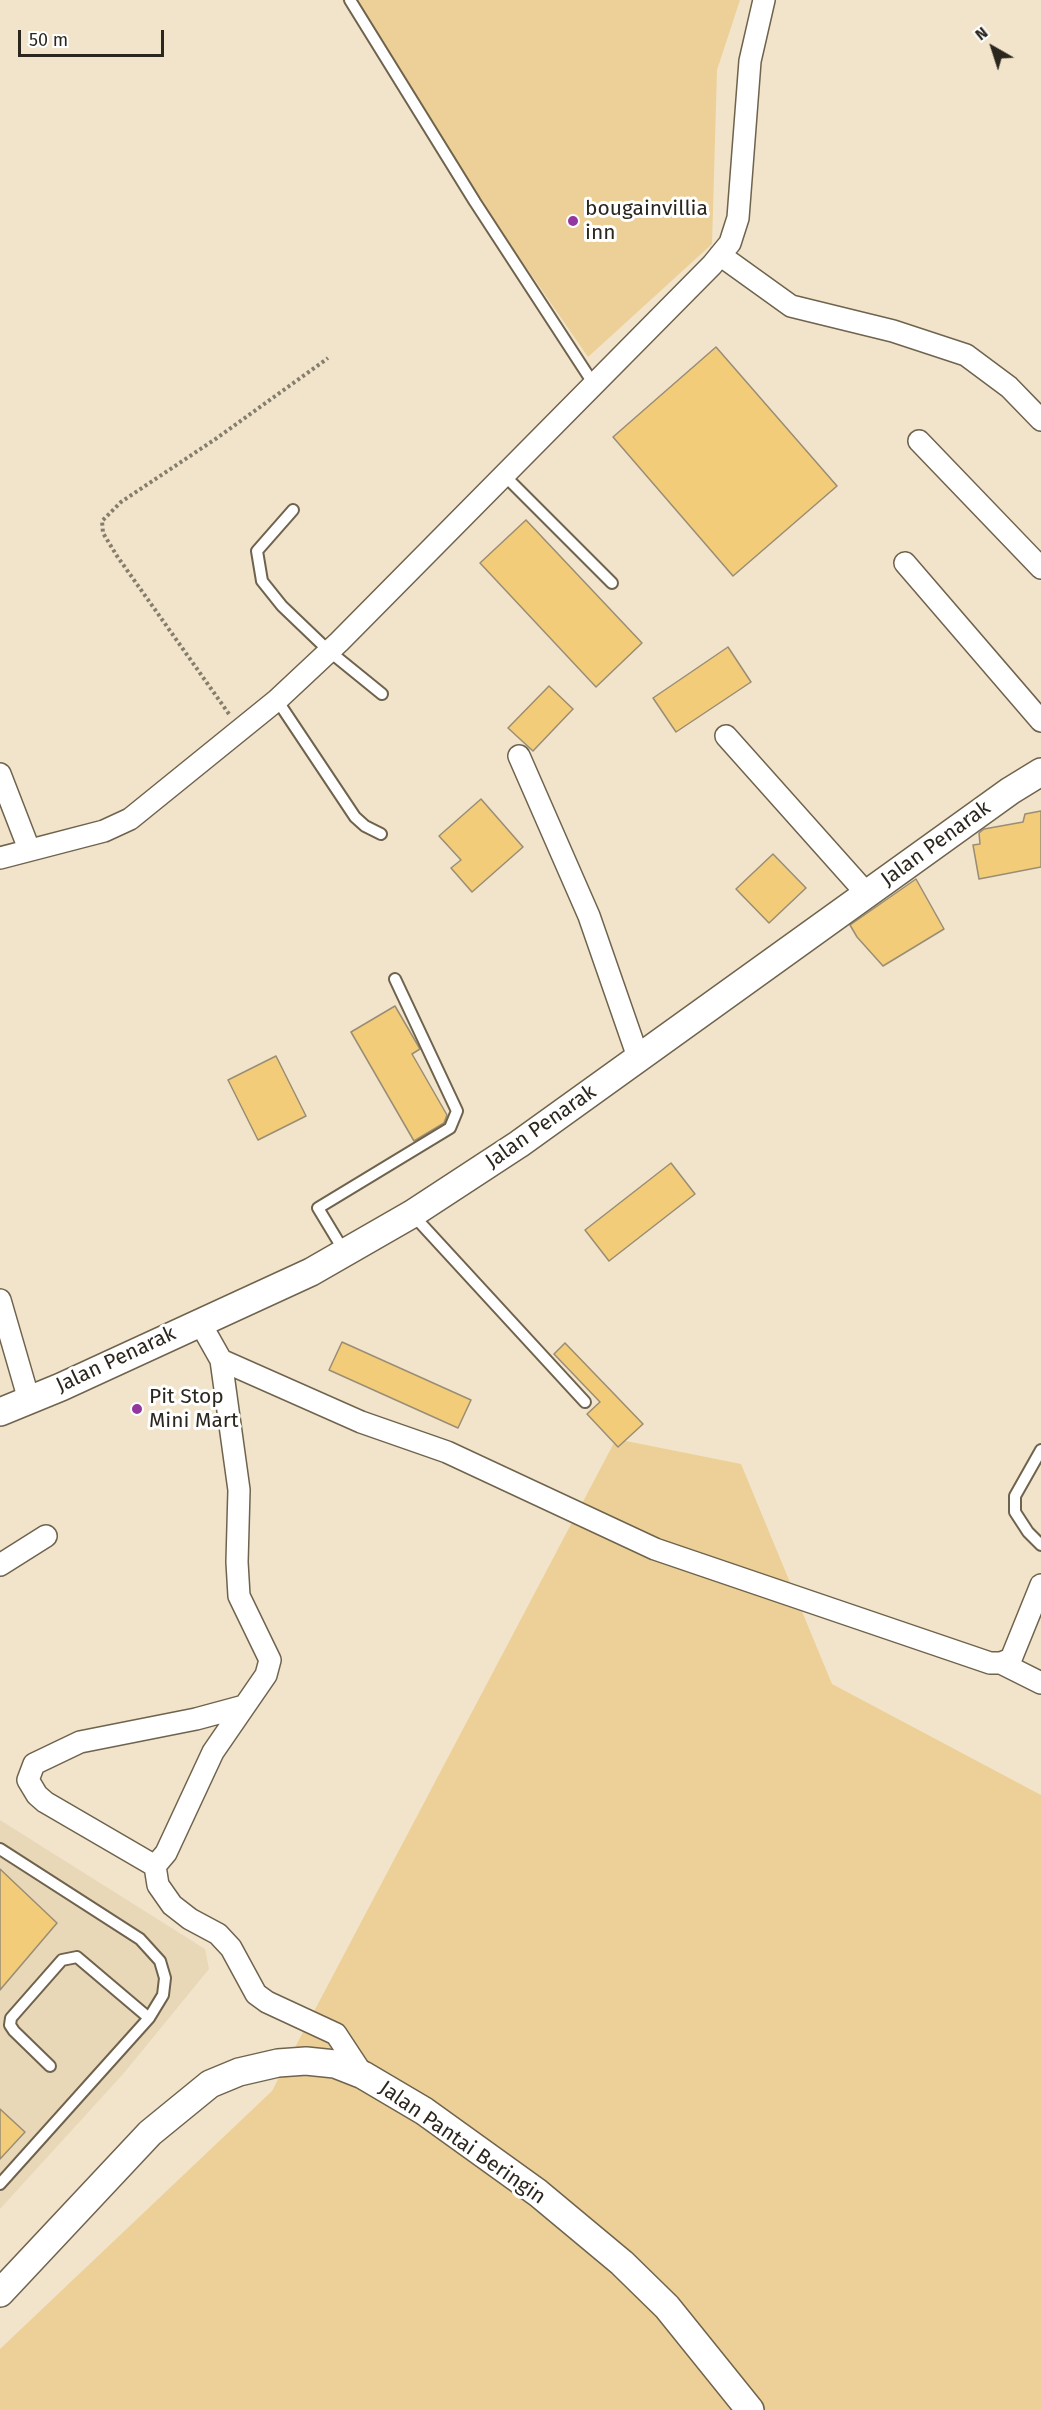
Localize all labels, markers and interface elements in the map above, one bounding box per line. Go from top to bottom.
scale bar [21,18,166,56]
north arrow [963,18,1023,78]
text: N [971,23,991,44]
text: 50 m [29,29,68,51]
place label: bougainvillia inn [585,196,708,246]
marker: bougainvillia inn [566,214,580,228]
street label: Jalan Penarak [876,796,996,892]
street label: Jalan Penarak [481,1080,601,1174]
street label: Jalan Penarak [52,1321,180,1399]
place label: Pit Stop Mini Mart [149,1384,239,1434]
marker: Pit Stop Mini Mart [130,1402,144,1416]
street label: Jalan Pantai Beringin [374,2076,550,2210]

